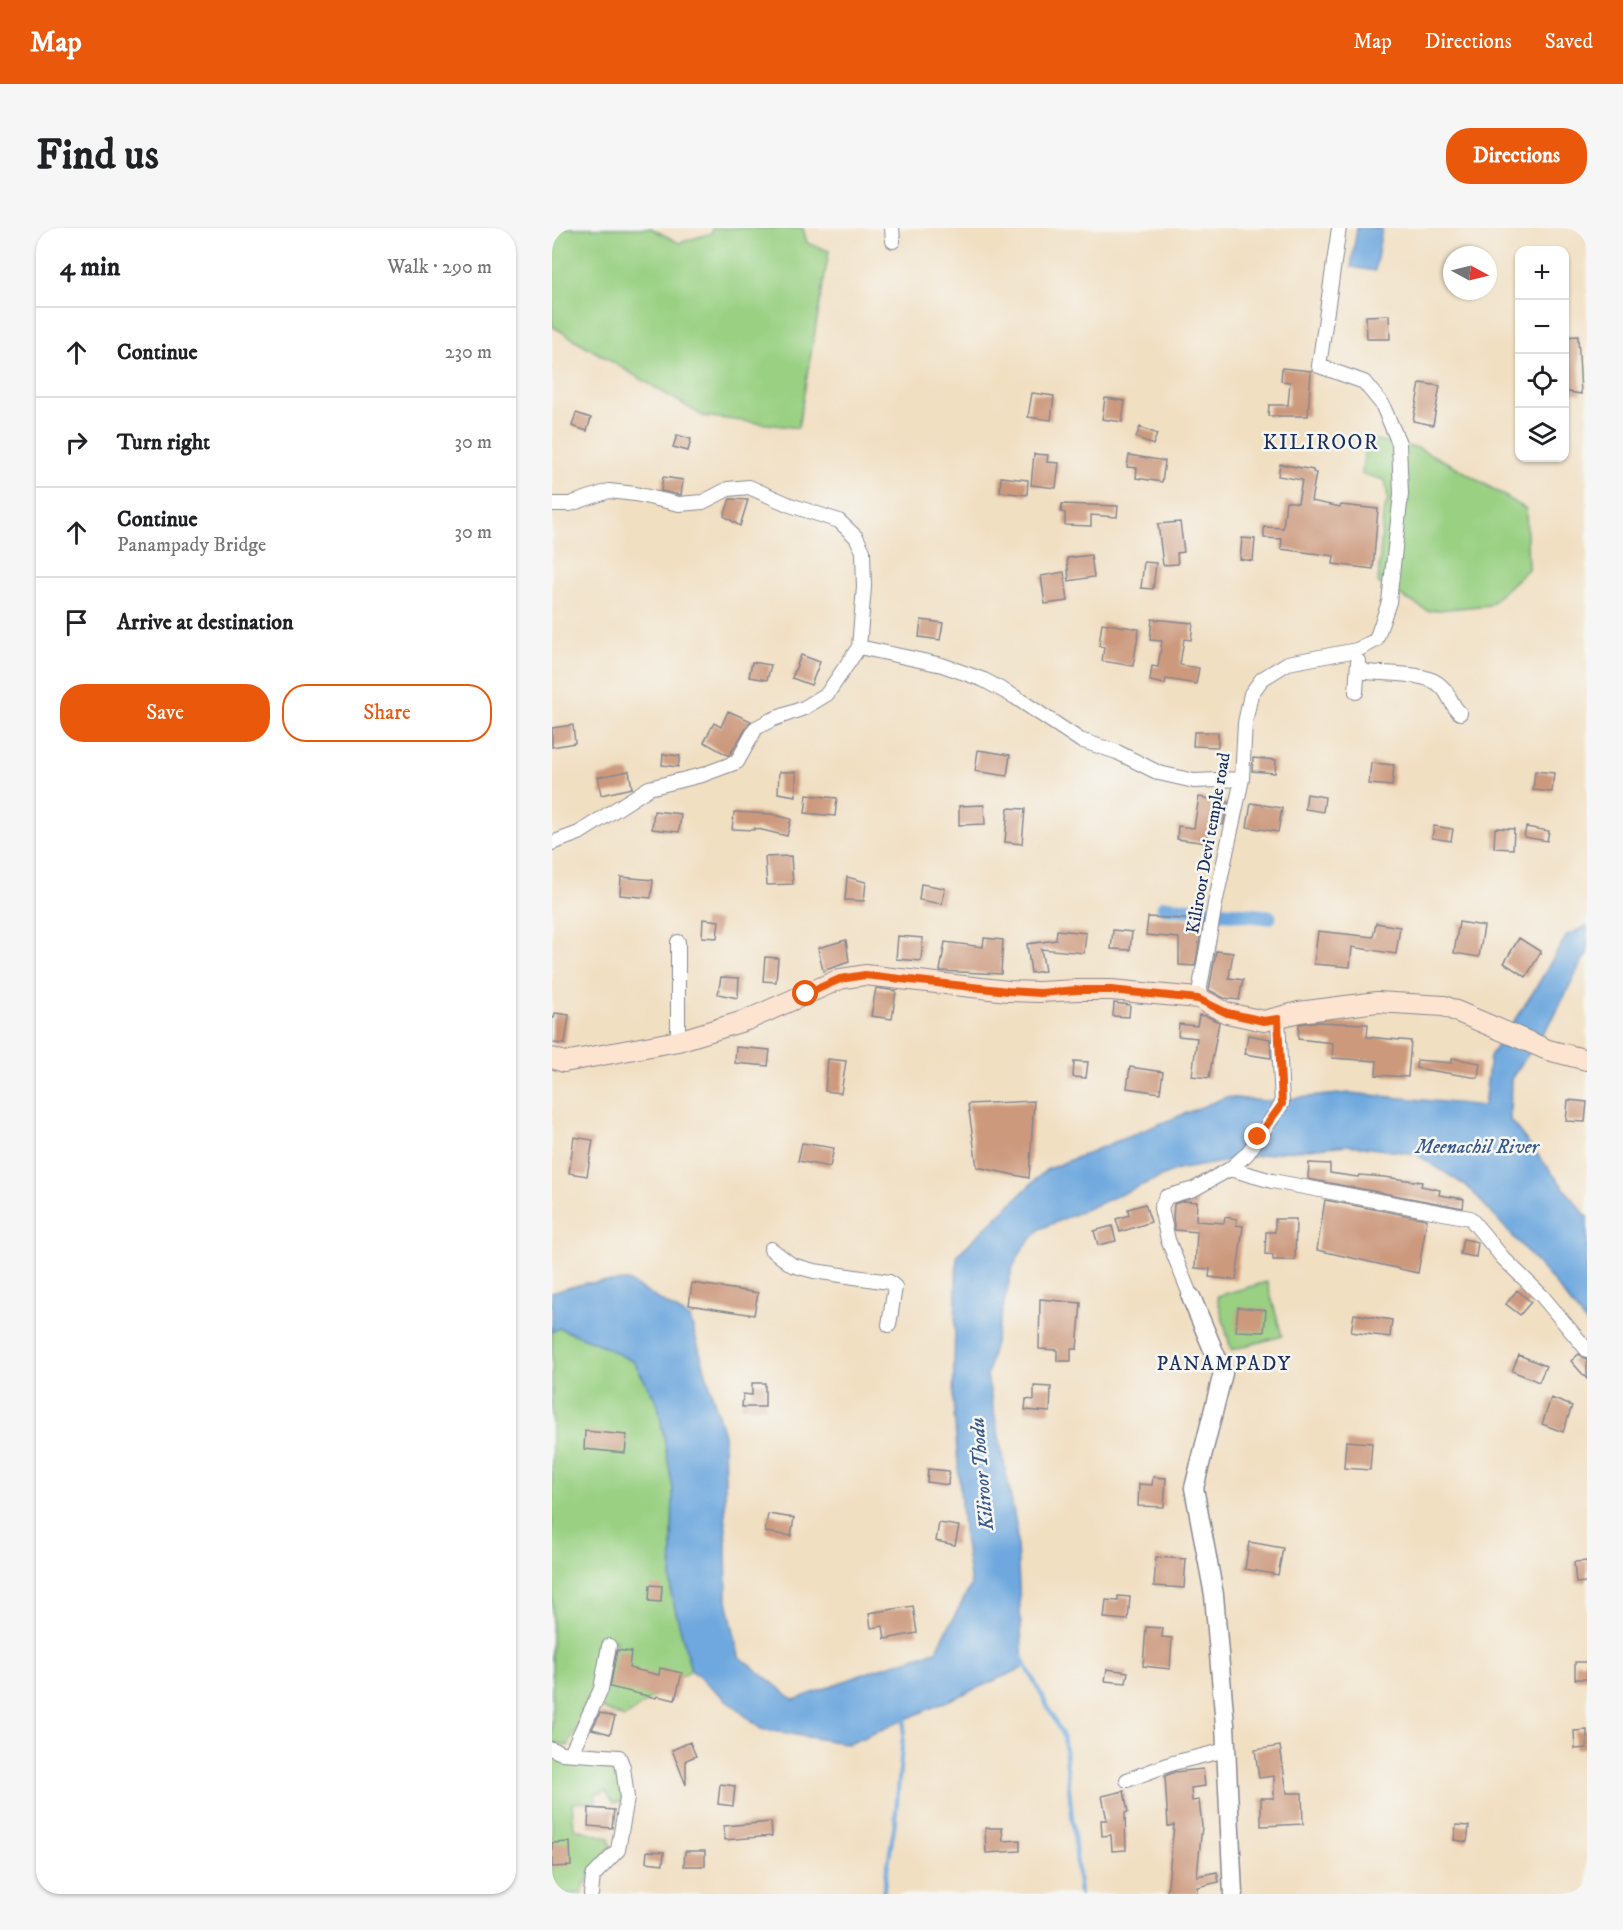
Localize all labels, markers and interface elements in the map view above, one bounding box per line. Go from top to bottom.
text: Map [30,25,82,60]
text: Map [1353,29,1392,55]
text: Directions [1425,29,1512,55]
text: Saved [1545,29,1593,55]
button: Directions [1446,128,1587,184]
text: Find us [36,130,159,182]
north arrow [1443,246,1497,300]
map controls [1515,246,1569,462]
button: + [1515,246,1569,300]
text: 4 min [60,251,120,284]
text: Walk · 290 m [387,255,492,280]
button: − [1515,300,1569,354]
icon: ahead [60,336,93,369]
text: Continue [117,339,198,366]
text: 230 m [445,340,492,365]
button: locate [1515,354,1569,408]
button: layers [1515,408,1569,462]
icon: right [60,426,93,459]
text: Turn right [117,429,210,456]
text: 30 m [454,430,492,455]
district label: KILIROOR [1263,430,1379,456]
text: Continue [117,506,198,533]
icon: ahead [60,516,93,549]
text: 30 m [454,520,492,545]
text: Panampady Bridge [117,533,266,558]
icon: arrive [60,606,93,639]
text: Arrive at destination [117,609,294,636]
button: Save [60,684,270,742]
button: Share [282,684,492,742]
street label: Kiliroor Devi temple road [1182,751,1236,936]
route start [792,980,818,1006]
route end [1244,1123,1270,1149]
water label: Meenachil River [1413,1135,1540,1160]
district label: PANAMPADY [1156,1352,1292,1377]
water label: Kiliroor Thodu [965,1416,1000,1532]

